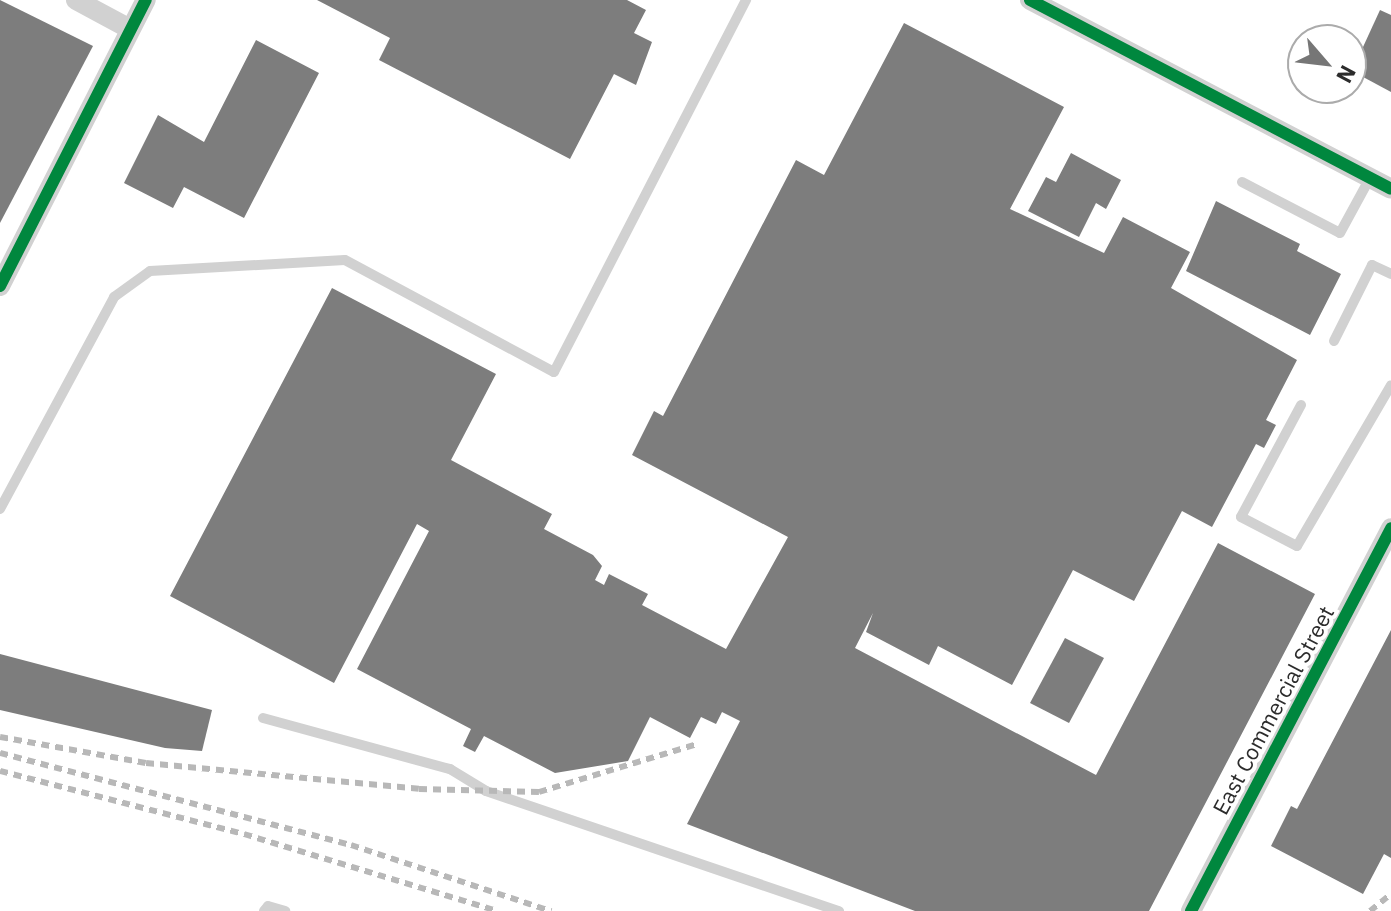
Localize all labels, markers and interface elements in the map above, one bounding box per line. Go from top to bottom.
north arrow [1287,24,1367,104]
text: N [1330,61,1363,88]
street label: East Commercial Street [1207,601,1339,819]

